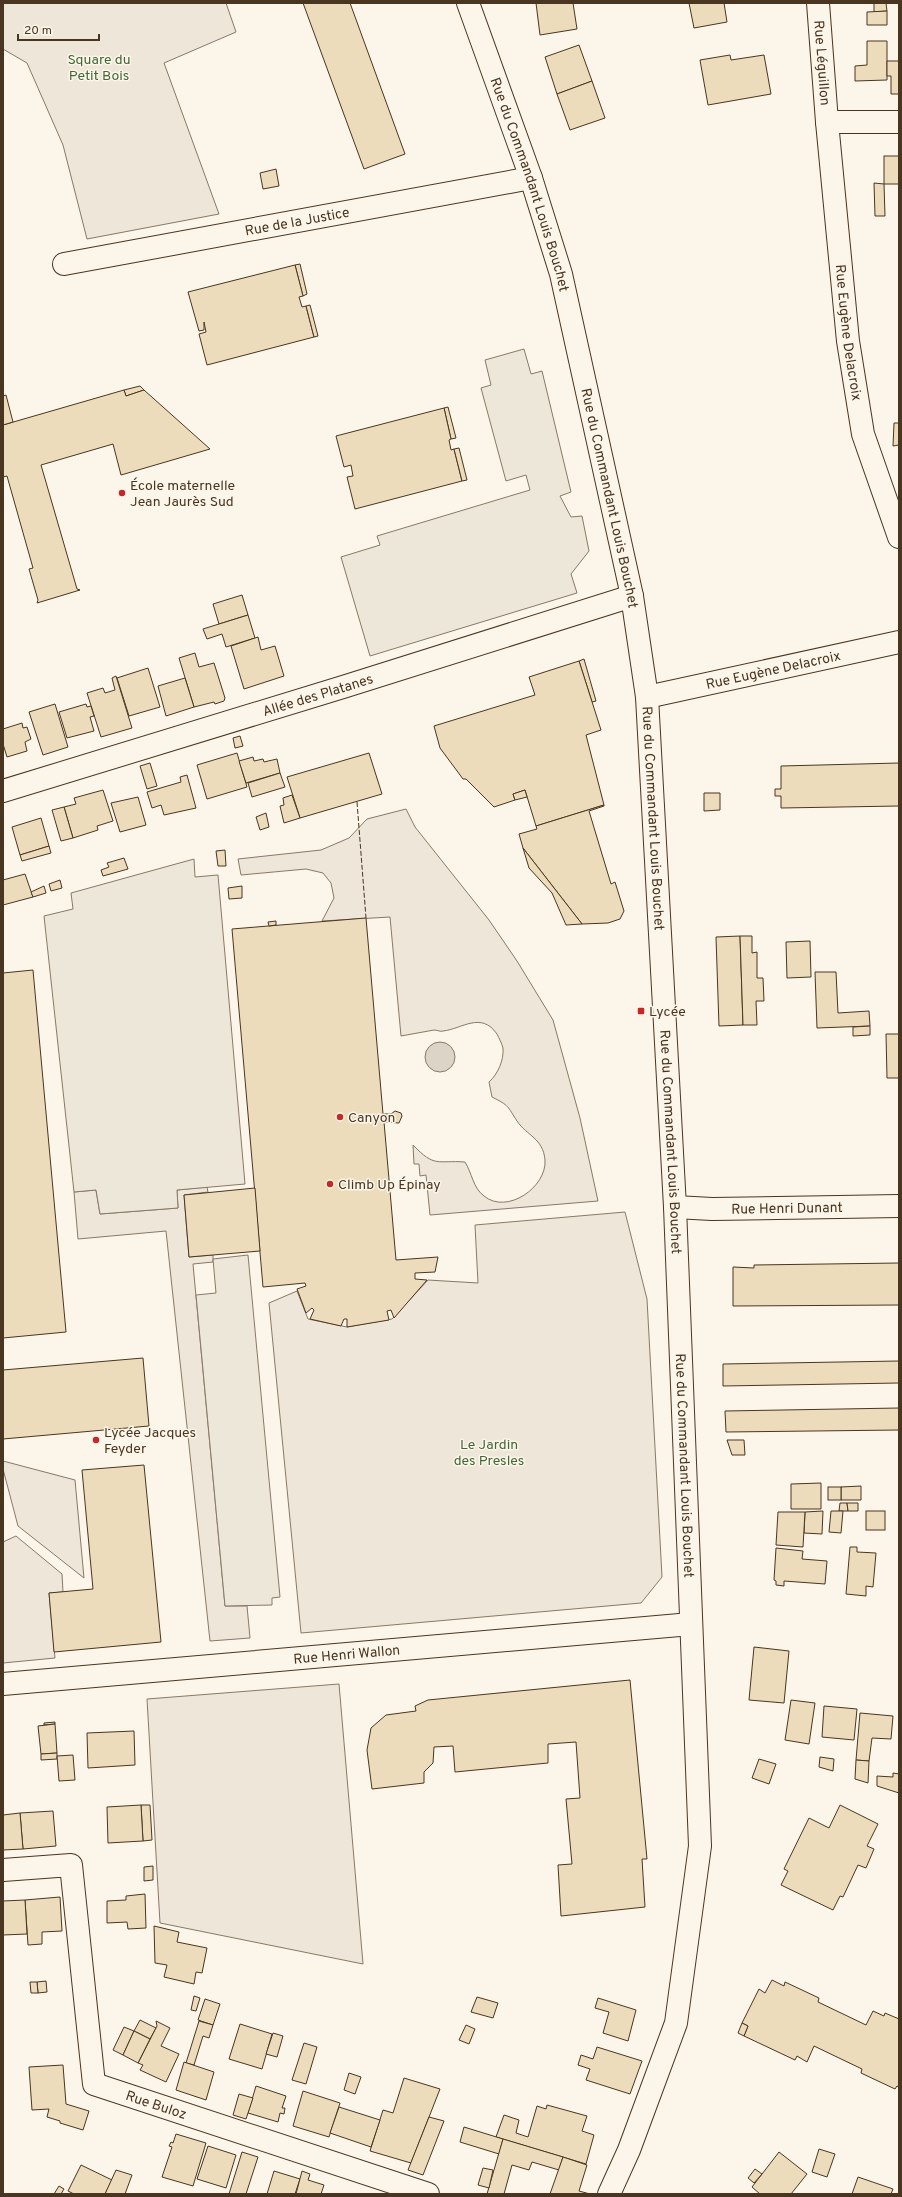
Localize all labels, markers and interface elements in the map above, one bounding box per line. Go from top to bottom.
scale bar [18,16,99,42]
street label: Rue Léguillon [809,20,833,106]
text: 20 m [24,23,52,39]
park label: Square du Petit Bois [67,52,131,85]
street label: Rue du Commandant Louis Bouchet [486,76,572,294]
street label: Rue de la Justice [244,205,351,241]
street label: Rue Eugène Delacroix [831,264,865,402]
street label: Rue du Commandant Louis Bouchet [576,387,641,609]
place label: École maternelle Jean Jaurès Sud [130,477,235,511]
marker: École maternelle Jean Jaurès Sud [117,488,127,498]
street label: Rue Eugène Delacroix [704,648,842,694]
street label: Allée des Platanes [261,671,375,721]
street label: Rue du Commandant Louis Bouchet [638,706,667,931]
place label: Lycée [649,1004,686,1021]
marker: Lycée [636,1006,646,1016]
street label: Rue du Commandant Louis Bouchet [655,1029,684,1255]
place label: Canyon [348,1110,395,1127]
marker: Canyon [335,1112,345,1122]
place label: Climb Up Épinay [338,1176,441,1194]
marker: Climb Up Épinay [325,1179,335,1189]
street label: Rue Henri Dunant [731,1200,843,1219]
street label: Rue du Commandant Louis Bouchet [671,1353,697,1578]
place label: Lycée Jacques Feyder [104,1425,196,1458]
marker: Lycée Jacques Feyder [91,1435,101,1445]
park label: Le Jardin des Presles [454,1437,524,1470]
street label: Rue Henri Wallon [293,1642,401,1669]
street label: Rue Buloz [123,2088,189,2124]

